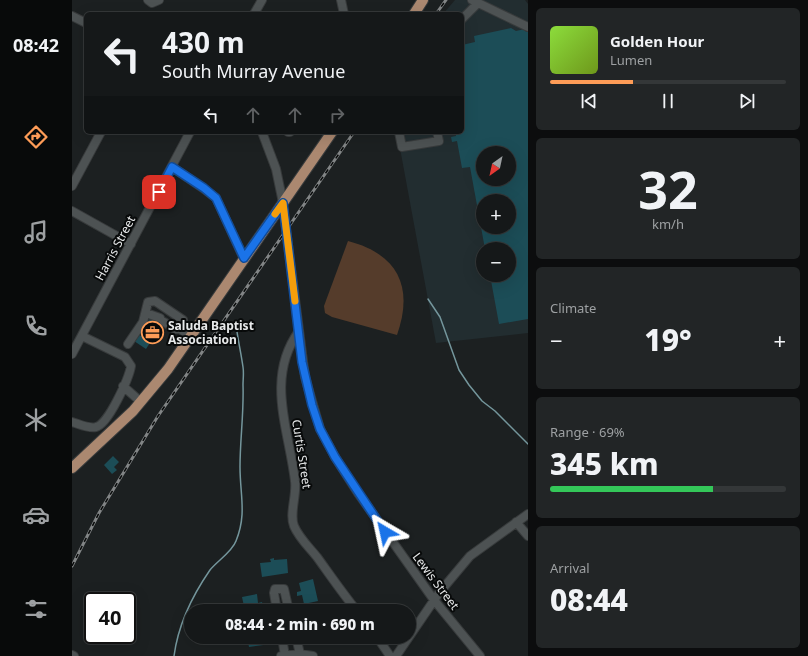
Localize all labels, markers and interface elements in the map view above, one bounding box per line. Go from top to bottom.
text: 430 m [162,23,245,61]
icon: left [96,28,148,80]
text: Golden Hour [610,31,704,51]
text: 08:42 [13,33,59,57]
text: Lumen [610,51,652,69]
text: South Murray Avenue [162,59,345,83]
icon: previous [578,90,600,112]
icon: pause [657,90,679,112]
icon: next [736,90,758,112]
icon: left [200,104,222,126]
icon: ahead [242,104,264,126]
icon: ahead [284,104,306,126]
icon: right [326,104,348,126]
icon: directions [22,123,50,151]
north arrow [476,146,516,186]
map controls [476,146,516,282]
text: 32 [638,153,698,224]
pin [142,175,176,209]
icon: arrive [148,181,170,203]
button: + [476,194,516,234]
street label: Harris Street [91,212,139,283]
text: km/h [652,215,684,233]
icon: music [22,218,50,246]
button: − [476,242,516,282]
text: Climate [550,299,596,317]
icon: phone [22,312,50,340]
place label: Saluda Baptist Association [168,317,254,348]
office icon: Saluda Baptist Association [140,319,166,345]
text: 19° [644,319,692,360]
text: − [550,325,563,355]
text: + [773,325,786,355]
icon: climate [22,406,50,434]
street label: Curtis Street [288,418,316,490]
text: Range · 69% [550,423,625,441]
text: 345 km [550,443,659,484]
icon: car [22,501,50,529]
position arrow [364,511,406,553]
street label: Lewis Street [409,549,464,614]
text: Arrival [550,559,590,577]
text: 08:44 [550,579,628,620]
speed limit sign: 40 [84,592,136,644]
icon: filters [22,595,50,623]
text: 08:44 · 2 min · 690 m [225,614,375,634]

